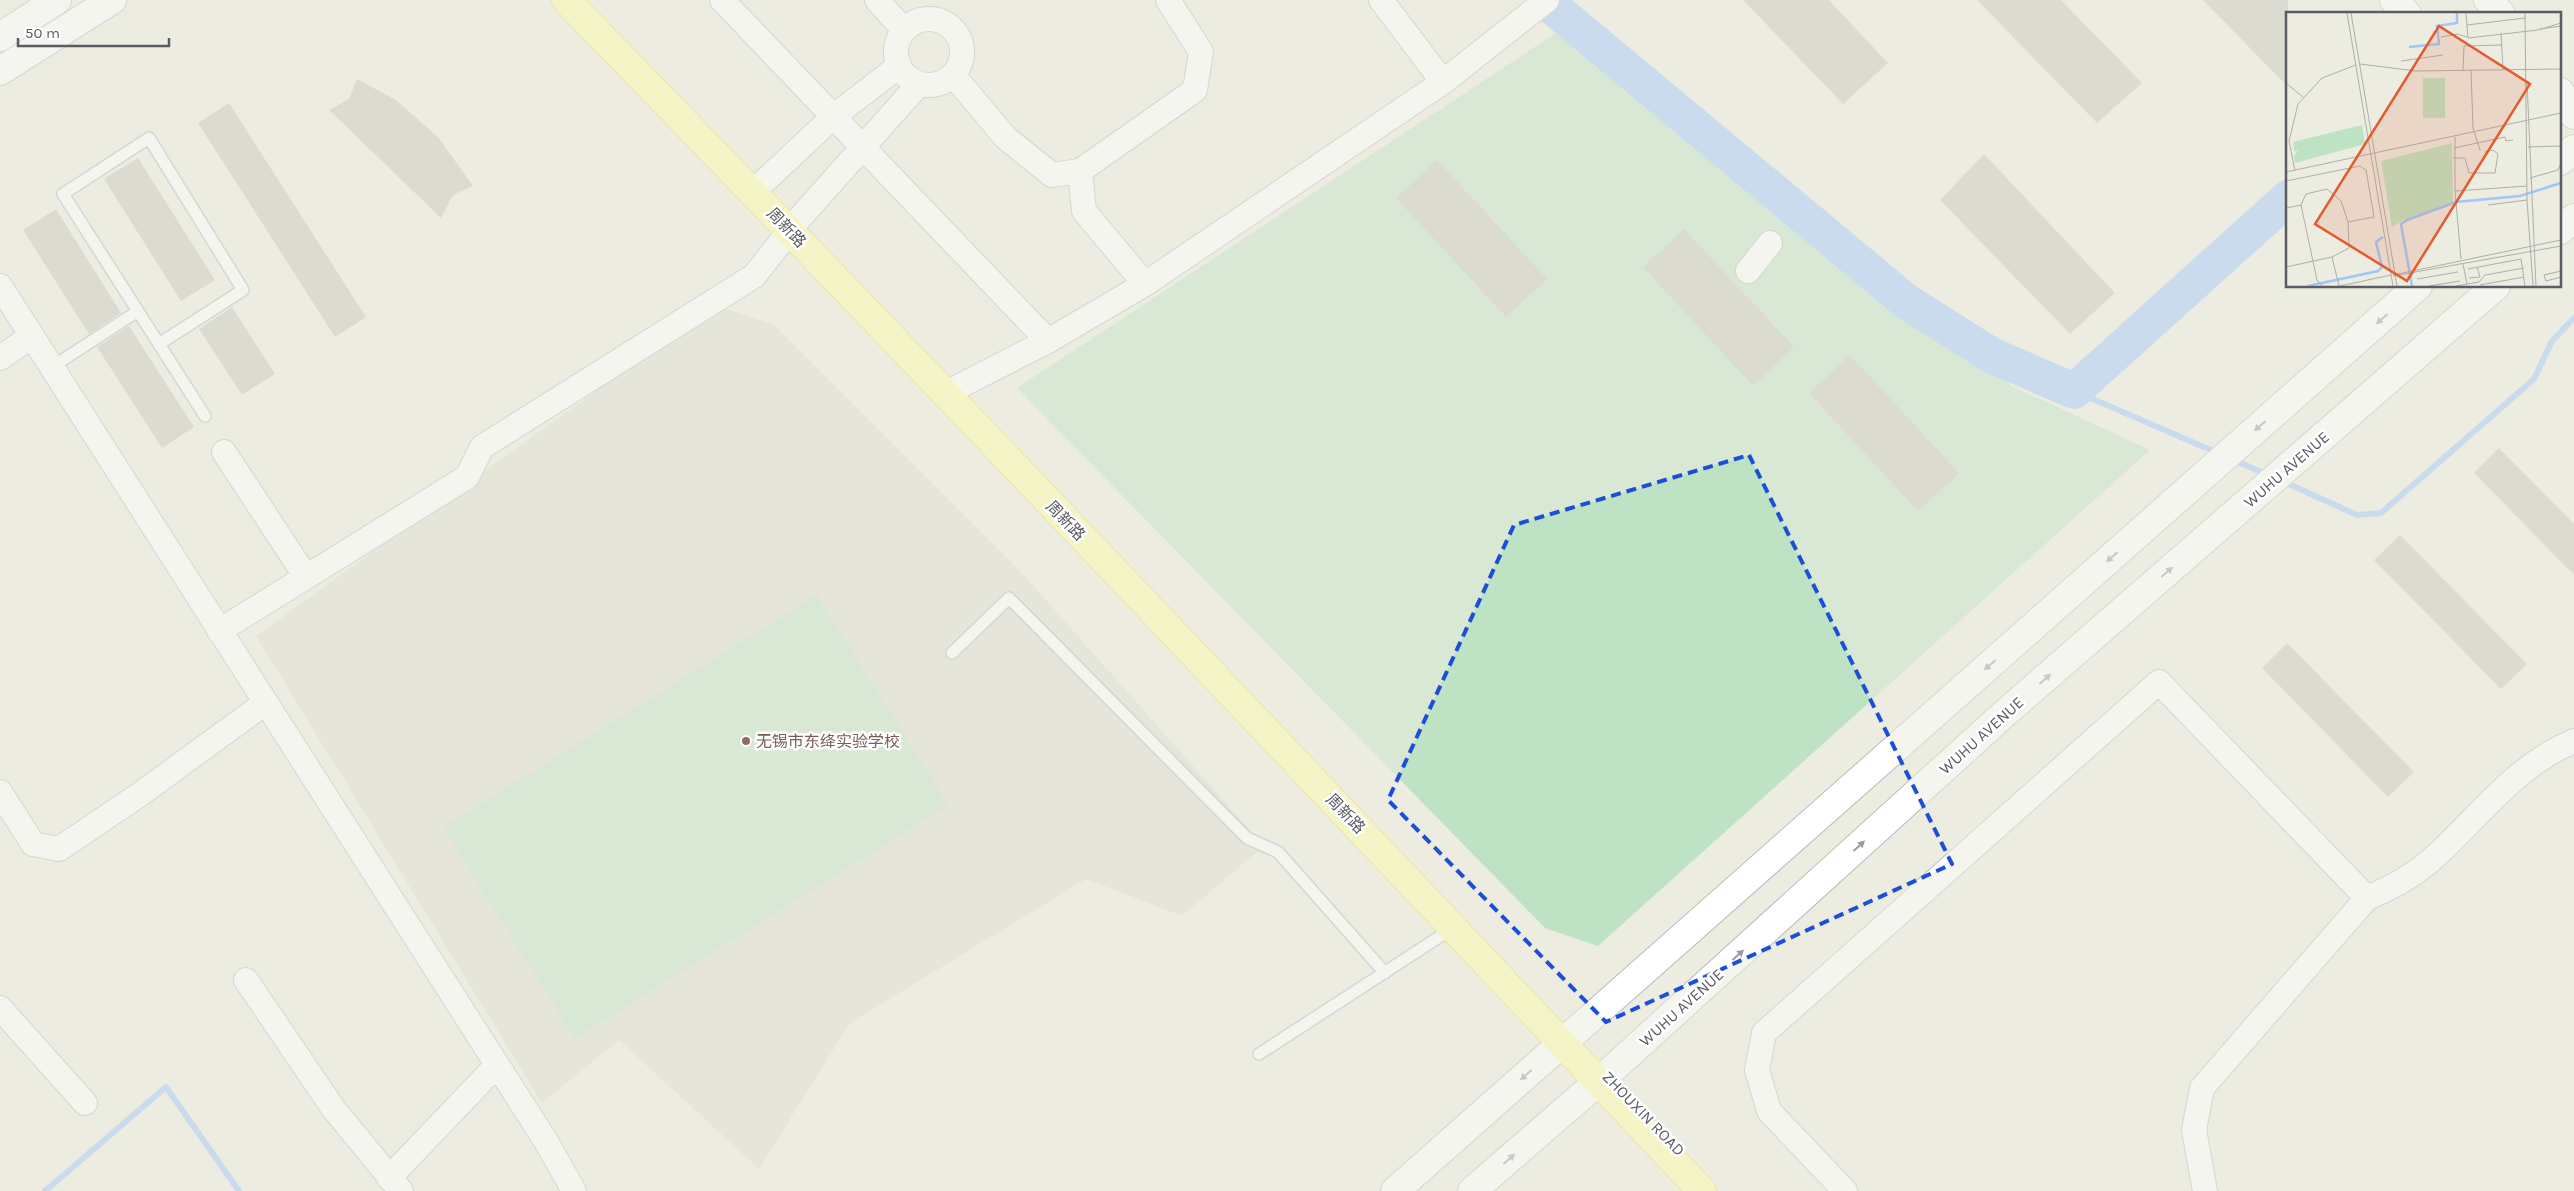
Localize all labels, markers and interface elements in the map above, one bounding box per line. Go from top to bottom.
inset map [2286,12,2562,288]
scale bar [18,15,169,47]
text: 50 m [25,24,60,42]
street label: 周新路 [763,203,810,251]
one-way arrow [2375,313,2388,324]
one-way arrow [2255,420,2267,432]
street label: WUHU AVENUE [2240,427,2333,512]
street label: 周新路 [1042,496,1089,544]
one-way arrow [2107,551,2119,563]
one-way arrow [2161,566,2173,578]
one-way arrow [1984,659,1997,670]
one-way arrow [2038,673,2051,684]
street label: WUHU AVENUE [1935,693,2027,778]
place label: 无锡市东绛实验学校 [756,732,900,751]
marker: 无锡市东绛实验学校 [740,735,752,747]
street label: 周新路 [1322,789,1369,837]
one-way arrow [1852,840,1864,852]
one-way arrow [1732,949,1744,961]
street label: WUHU AVENUE [1635,965,1727,1050]
street label: ZHOUXIN ROAD [1598,1067,1689,1160]
one-way arrow [1521,1069,1533,1081]
one-way arrow [1503,1153,1515,1165]

